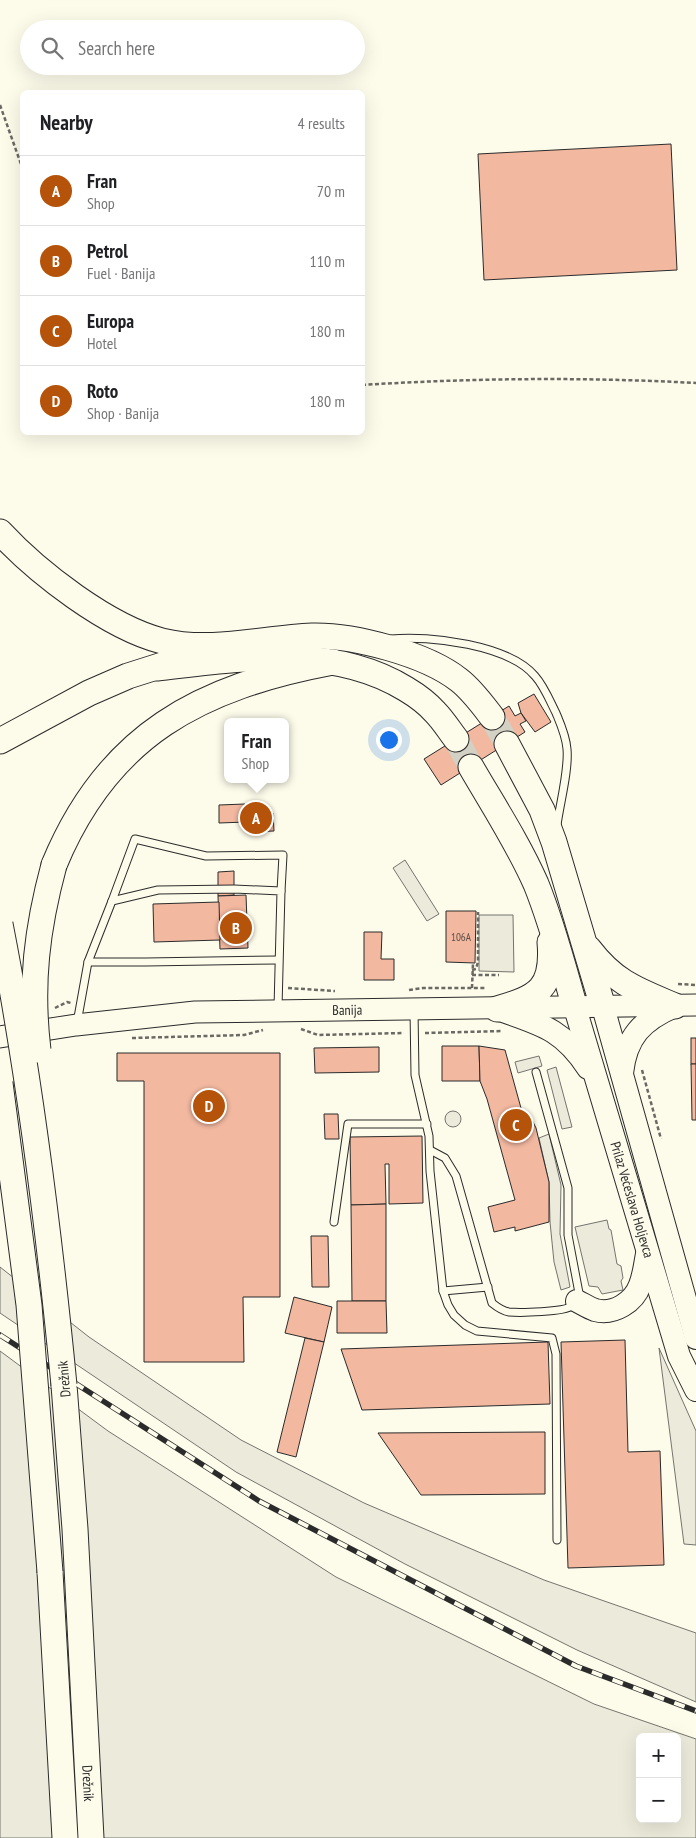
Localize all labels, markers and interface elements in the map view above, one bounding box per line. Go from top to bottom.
search box [20,20,365,75]
icon: search [38,34,66,62]
text: Search here [78,36,155,60]
text: Nearby [40,109,93,136]
text: 4 results [298,113,345,133]
text: Fran [87,169,117,193]
text: A [52,181,60,201]
text: 70 m [317,181,345,201]
text: Shop [87,193,115,213]
text: Petrol [87,239,128,263]
text: B [52,251,60,271]
text: 110 m [310,251,345,271]
text: Fuel · Banija [87,263,155,283]
text: Europa [87,309,134,333]
text: C [52,321,60,341]
text: 180 m [310,321,345,341]
text: Hotel [87,333,117,353]
text: Roto [87,379,118,403]
text: D [52,391,60,411]
text: 180 m [310,391,345,411]
text: Shop · Banija [87,403,159,423]
popup [224,718,289,783]
your location [376,727,402,753]
text: Fran [242,729,271,753]
text: Shop [242,753,269,773]
pin: A [240,799,272,837]
pin: B [220,909,252,947]
house number: 106A [451,930,472,944]
street label: Banija [332,1001,362,1019]
pin: D [193,1087,225,1125]
pin: C [500,1106,532,1144]
street label: Prilaz Većeslava Holjevca [606,1139,658,1260]
street label: Drežnik [53,1359,75,1398]
map controls [636,1733,681,1823]
button: + [636,1733,681,1778]
street label: Drežnik [78,1765,98,1803]
button: − [636,1778,681,1823]

